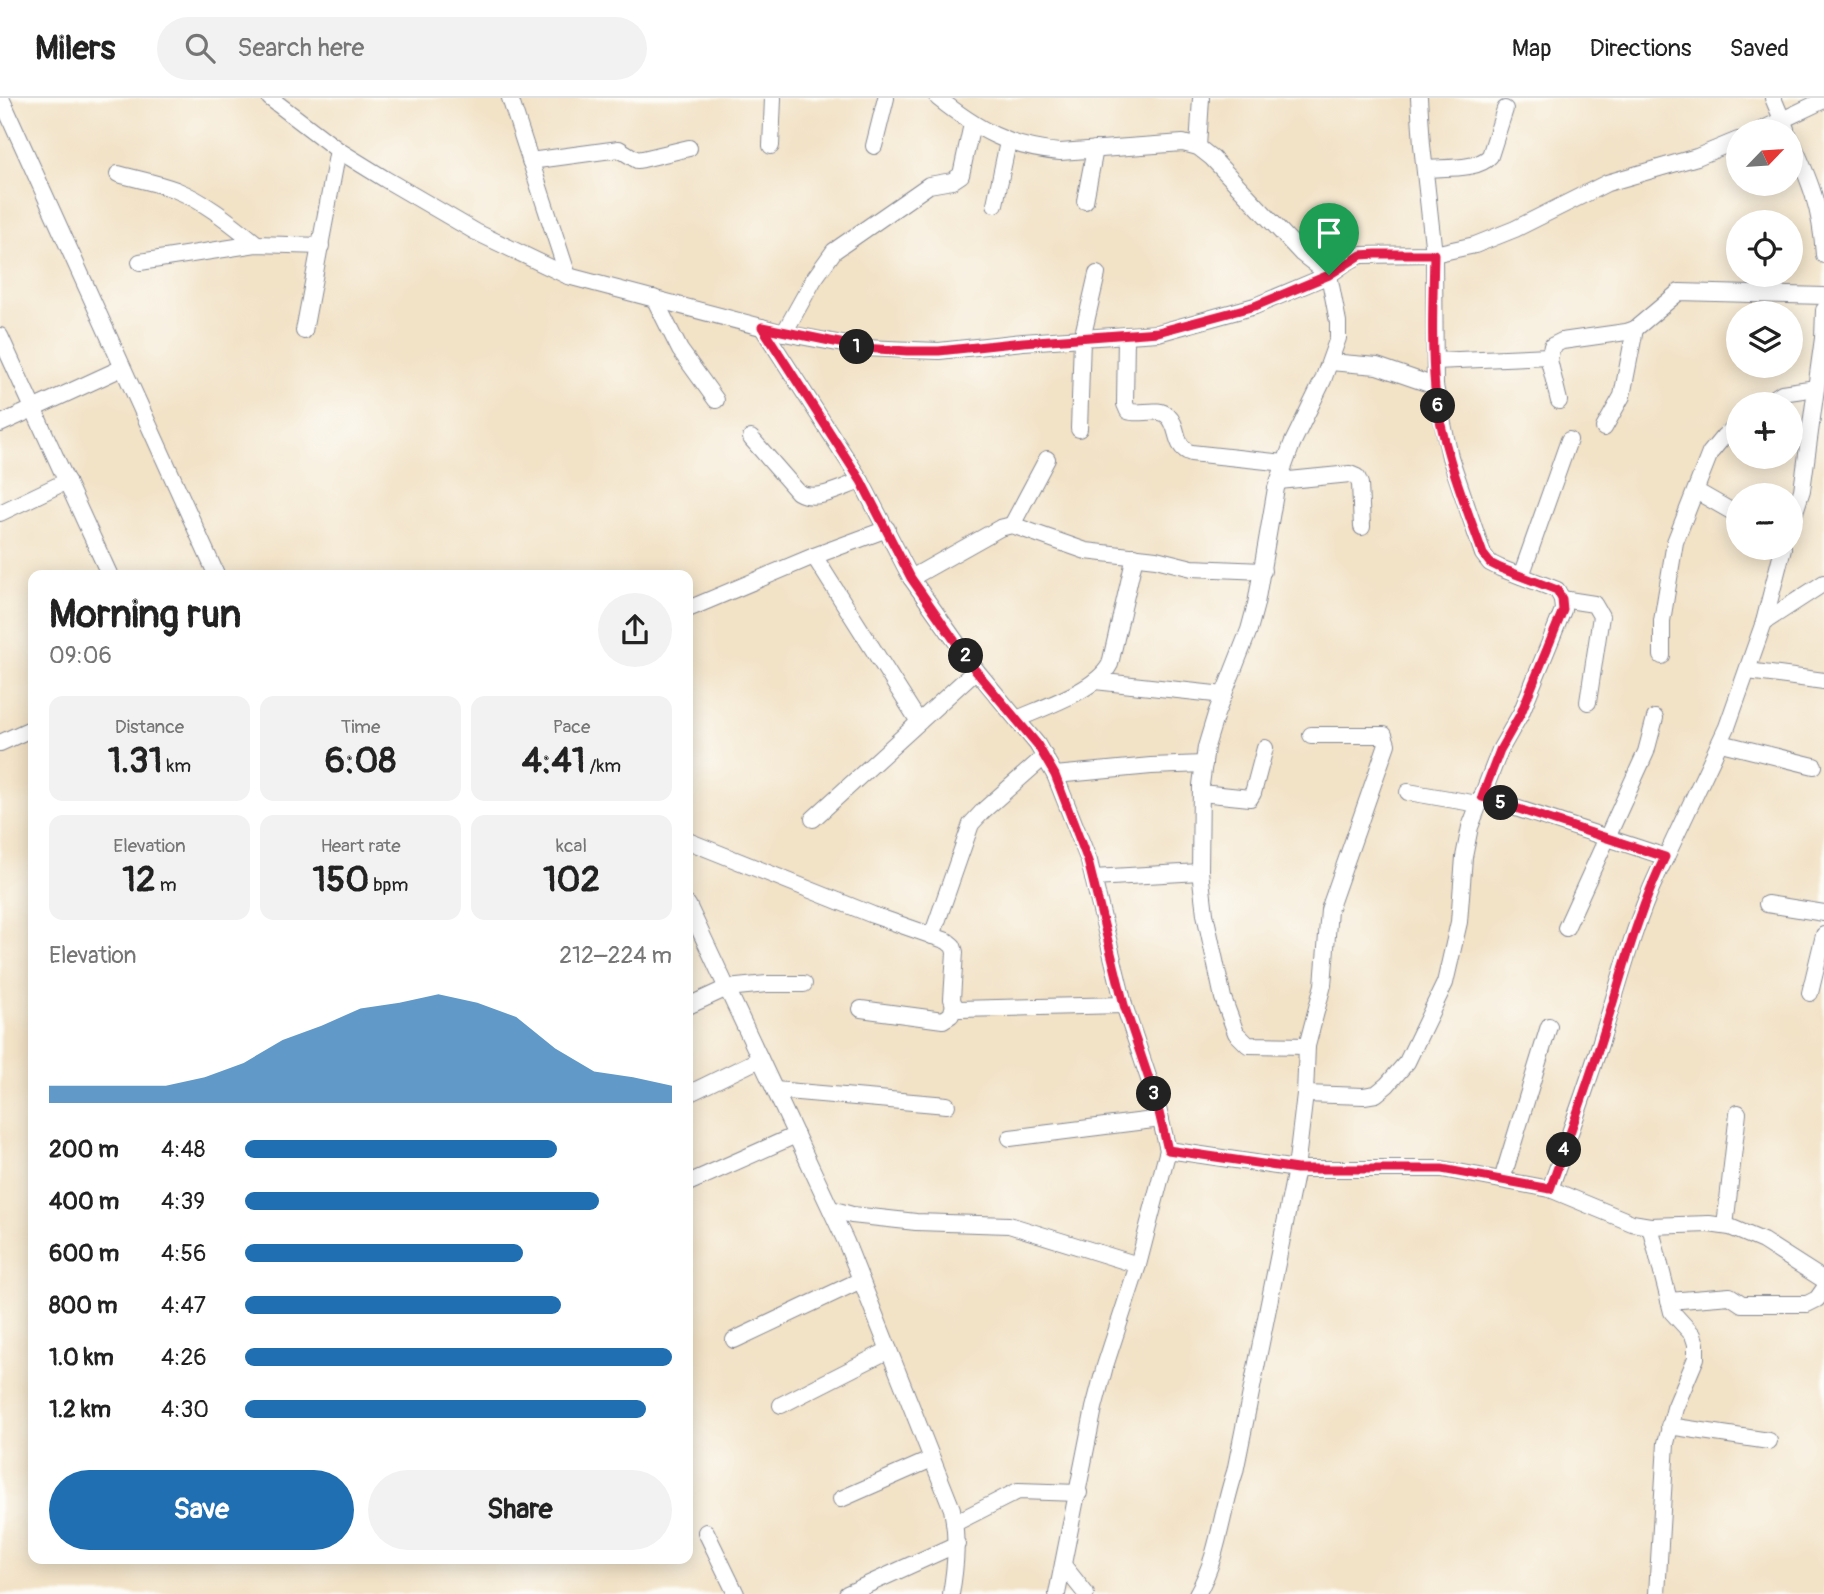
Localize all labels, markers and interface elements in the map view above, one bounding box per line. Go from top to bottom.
search box [157,17,647,80]
text: Milers [35,28,115,69]
icon: search [181,29,219,67]
text: Search here [237,32,364,64]
text: Map [1512,34,1552,63]
text: Directions [1590,34,1691,63]
text: Saved [1729,34,1789,63]
north arrow [1726,119,1802,196]
map controls [1726,119,1803,560]
pin [1299,203,1359,275]
button: locate [1726,210,1803,287]
icon: arrive [1310,214,1348,252]
button: layers [1726,301,1803,378]
pin: 1 [840,330,874,364]
text: 1 [853,334,860,358]
pin: 6 [1420,388,1456,424]
button: + [1726,392,1803,469]
text: 6 [1432,393,1443,417]
button: − [1726,483,1803,560]
text: Morning run [49,591,241,639]
button: share [598,593,672,667]
pin: 2 [948,638,984,674]
text: 09:06 [49,641,112,670]
text: 2 [960,643,971,667]
text: Distance [115,715,184,739]
text: Time [341,715,380,739]
text: Pace [553,715,590,739]
text: 1.31 [108,739,162,783]
text: 6:08 [325,739,396,783]
text: 4:41 [522,739,585,783]
text: km [162,754,191,778]
text: /km [585,754,621,778]
pin: 5 [1484,786,1518,820]
text: 5 [1495,790,1506,814]
text: Elevation [113,834,186,858]
text: Heart rate [320,834,401,858]
text: kcal [556,834,587,858]
text: 12 [122,858,156,902]
text: 150 [313,858,369,902]
text: 102 [543,858,600,902]
text: m [156,873,177,897]
text: bpm [369,873,408,897]
text: Elevation [49,941,137,970]
text: 212–224 m [559,941,672,970]
pin: 3 [1136,1076,1172,1112]
text: 3 [1148,1081,1159,1105]
pin: 4 [1546,1132,1582,1168]
text: 200 m [49,1135,119,1164]
text: 4:48 [161,1135,205,1164]
text: 4 [1558,1137,1569,1161]
text: 400 m [49,1187,119,1216]
text: 4:39 [161,1187,205,1216]
text: 600 m [49,1239,119,1268]
text: 4:56 [161,1239,206,1268]
text: 800 m [49,1291,117,1320]
text: 4:47 [161,1291,206,1320]
text: 1.0 km [49,1343,114,1372]
text: 4:26 [161,1343,207,1372]
text: 1.2 km [49,1395,111,1424]
text: 4:30 [161,1395,209,1424]
button: Save [49,1470,354,1550]
button: Share [368,1470,672,1550]

